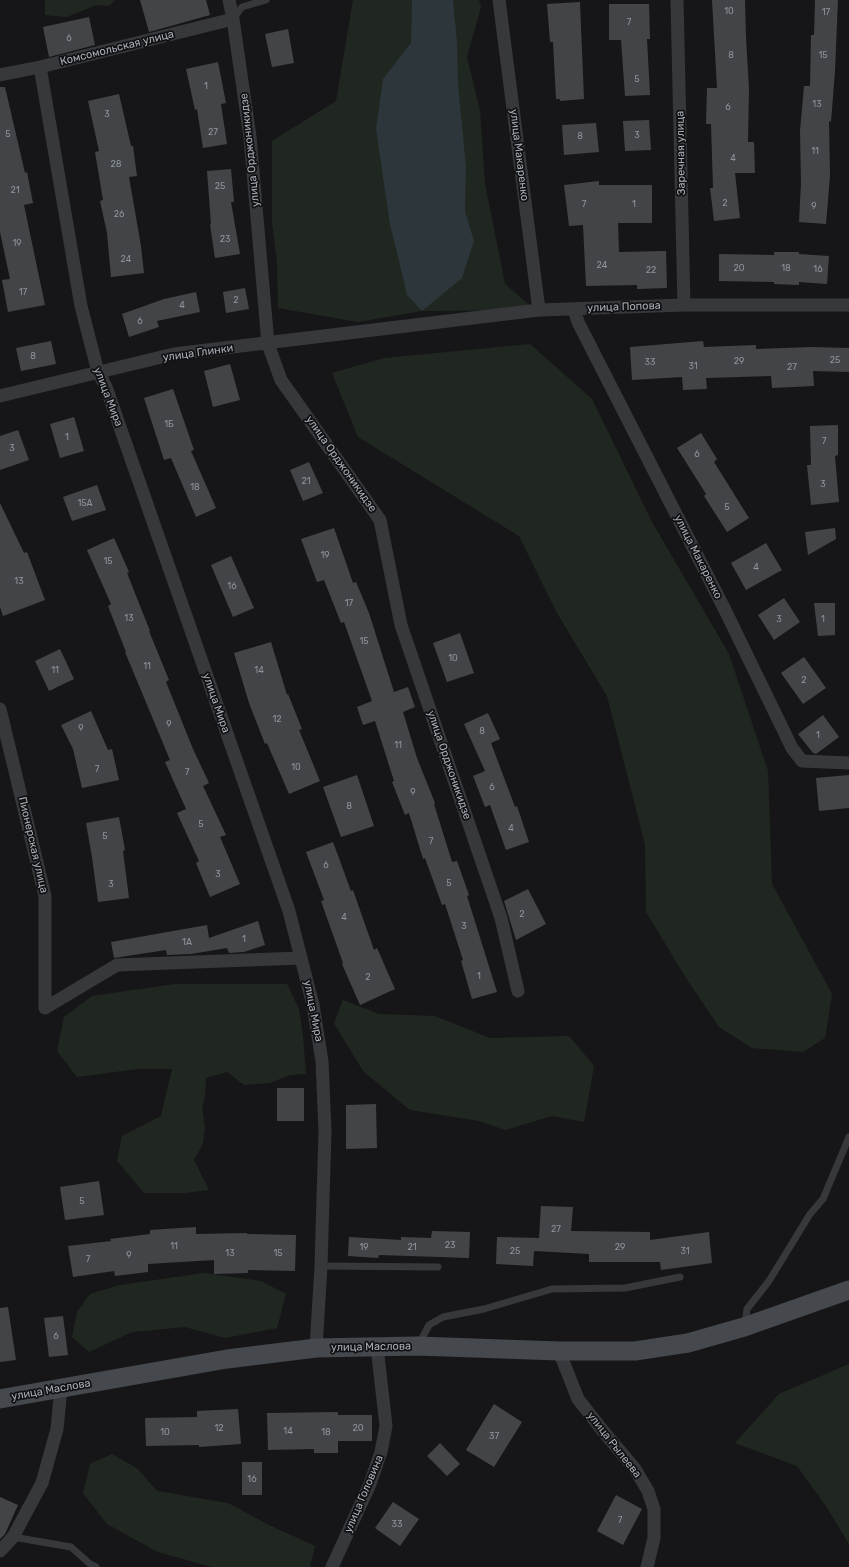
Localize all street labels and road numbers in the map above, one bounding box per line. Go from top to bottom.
street label: Комсомольская улица [59,27,175,69]
street label: улица Орджоникидзе [237,92,263,208]
street label: улица Макаренко [507,108,531,202]
street label: Заречная улица [674,111,688,195]
street label: улица Попова [587,299,661,315]
street label: улица Глинки [162,342,234,364]
street label: улица Мира [91,366,125,428]
street label: улица Орджоникидзе [303,413,379,515]
street label: улица Макаренко [671,513,725,601]
street label: улица Мира [200,671,232,735]
street label: улица Орджоникидзе [424,709,474,821]
street label: Пионерская улица [15,795,51,895]
street label: улица Мира [301,979,325,1043]
street label: улица Маслова [331,1340,411,1354]
street label: улица Маслова [10,1377,92,1403]
street label: улица Рылеева [584,1409,644,1481]
street label: улица Головина [342,1453,386,1535]

